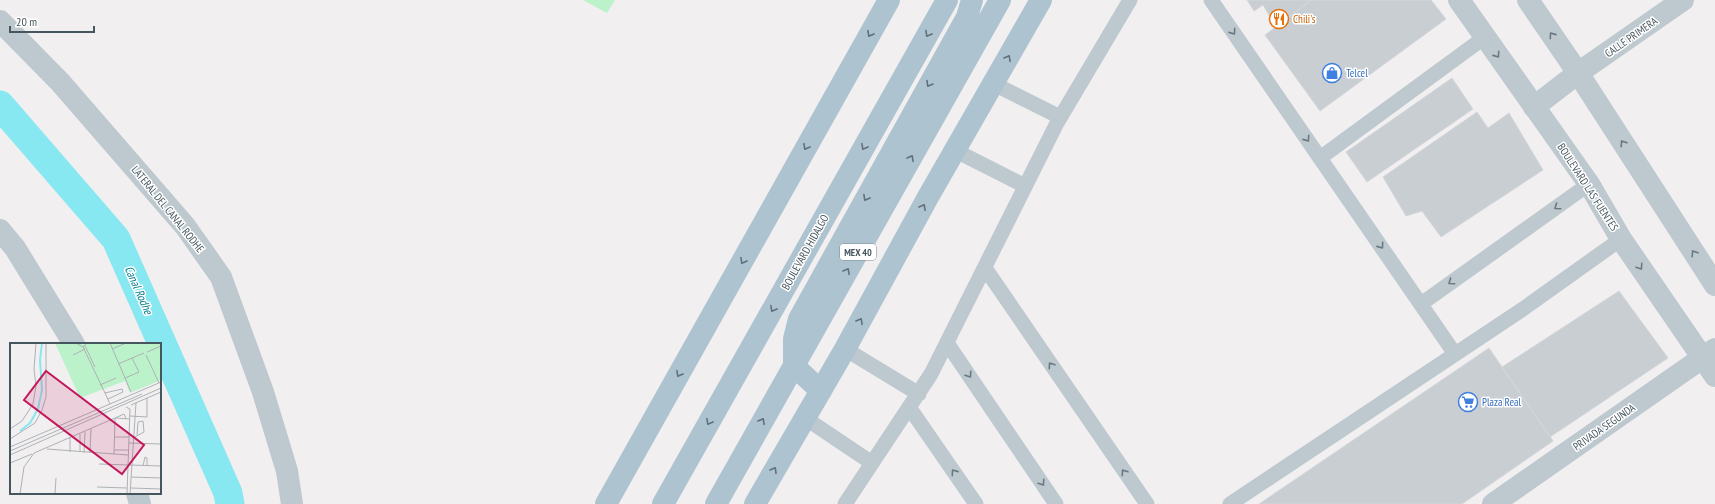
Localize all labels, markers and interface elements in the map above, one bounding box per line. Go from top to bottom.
scale bar [10,8,94,34]
restaurant icon: Chili's [1268,8,1290,30]
place label: Chili's [1293,12,1316,26]
street label: CALLE PRIMERA [1602,13,1661,60]
text: 20 m [16,14,37,29]
one-way arrow [1228,28,1236,35]
one-way arrow [867,30,874,37]
one-way arrow [925,30,932,37]
one-way arrow [1549,32,1557,39]
one-way arrow [1493,50,1500,57]
one-way arrow [1003,55,1011,62]
shop icon: Telcel [1321,62,1343,84]
place label: Telcel [1346,66,1368,80]
one-way arrow [927,80,934,87]
one-way arrow [1302,135,1310,142]
street label: BOULEVARD LAS FUENTES [1554,141,1622,234]
one-way arrow [1621,141,1628,148]
one-way arrow [804,143,811,151]
one-way arrow [861,143,869,150]
one-way arrow [906,155,913,162]
street label: LATERAL DEL CANAL RODHE [129,163,207,255]
one-way arrow [863,194,870,201]
one-way arrow [1554,202,1561,210]
one-way arrow [918,204,926,211]
street label: BOULEVARD HIDALGO [778,212,832,292]
one-way arrow [1376,242,1384,249]
road number: MEX 40 [840,244,876,260]
one-way arrow [1691,250,1699,257]
one-way arrow [740,257,747,264]
water label: Canal Rodhe [122,263,157,318]
one-way arrow [1635,263,1643,270]
one-way arrow [842,268,850,276]
one-way arrow [1448,277,1455,285]
one-way arrow [770,305,777,312]
one-way arrow [856,318,863,326]
inset map [10,343,161,494]
one-way arrow [1049,362,1056,369]
one-way arrow [676,370,684,377]
one-way arrow [964,371,972,378]
supermarket icon: Plaza Real [1457,391,1479,413]
place label: Plaza Real [1482,395,1521,409]
street label: PRIVADA SEGUNDA [1570,400,1638,454]
one-way arrow [706,418,713,426]
one-way arrow [758,418,765,425]
one-way arrow [770,467,777,474]
one-way arrow [951,469,959,476]
one-way arrow [1122,469,1129,476]
one-way arrow [1037,478,1044,485]

